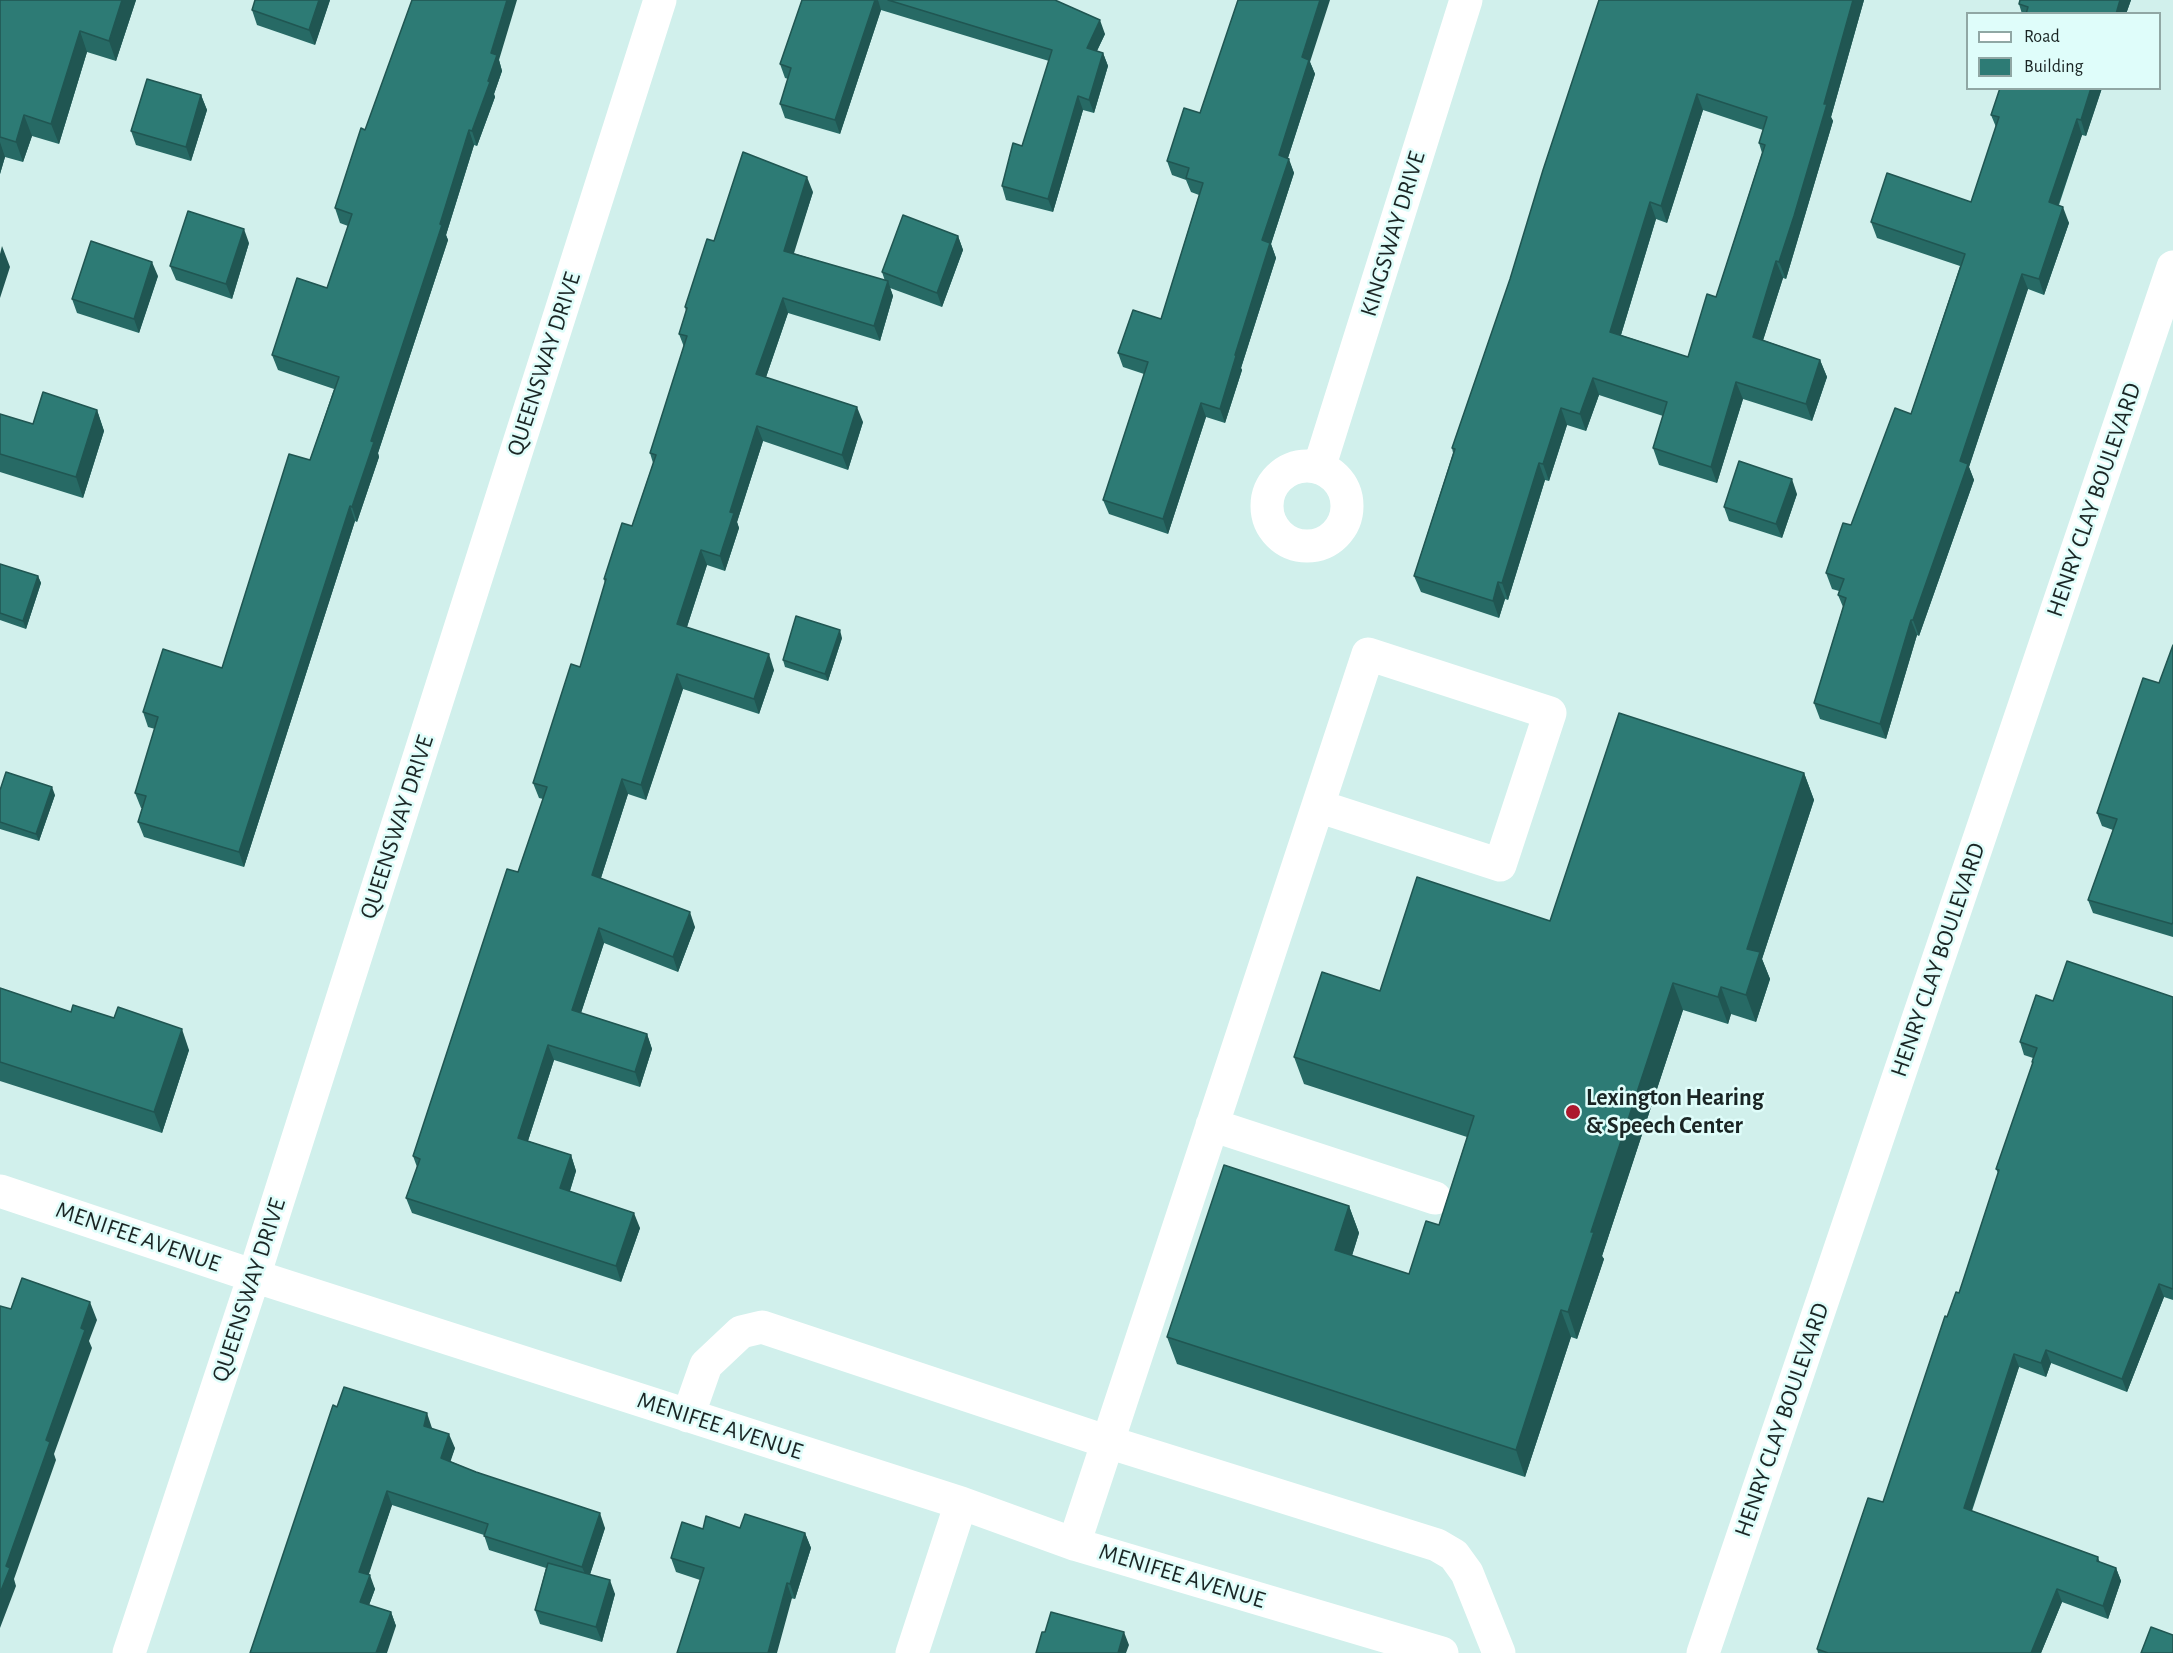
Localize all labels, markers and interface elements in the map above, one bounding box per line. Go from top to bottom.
legend [1966,12,2161,90]
text: Road [2024,28,2060,46]
text: Building [2024,58,2083,76]
street label: KINGSWAY DRIVE [1354,148,1432,320]
street label: QUEENSWAY DRIVE [501,269,587,459]
street label: HENRY CLAY BOULEVARD [2040,379,2148,621]
street label: QUEENSWAY DRIVE [354,732,440,922]
street label: HENRY CLAY BOULEVARD [1884,839,1992,1081]
place label: Lexington Hearing & Speech Center [1586,1084,1764,1140]
marker: Lexington Hearing & Speech Center [1564,1103,1582,1121]
street label: MENIFEE AVENUE [52,1195,224,1279]
street label: QUEENSWAY DRIVE [206,1195,292,1385]
street label: HENRY CLAY BOULEVARD [1728,1299,1836,1541]
street label: MENIFEE AVENUE [634,1386,806,1466]
street label: MENIFEE AVENUE [1095,1537,1269,1615]

